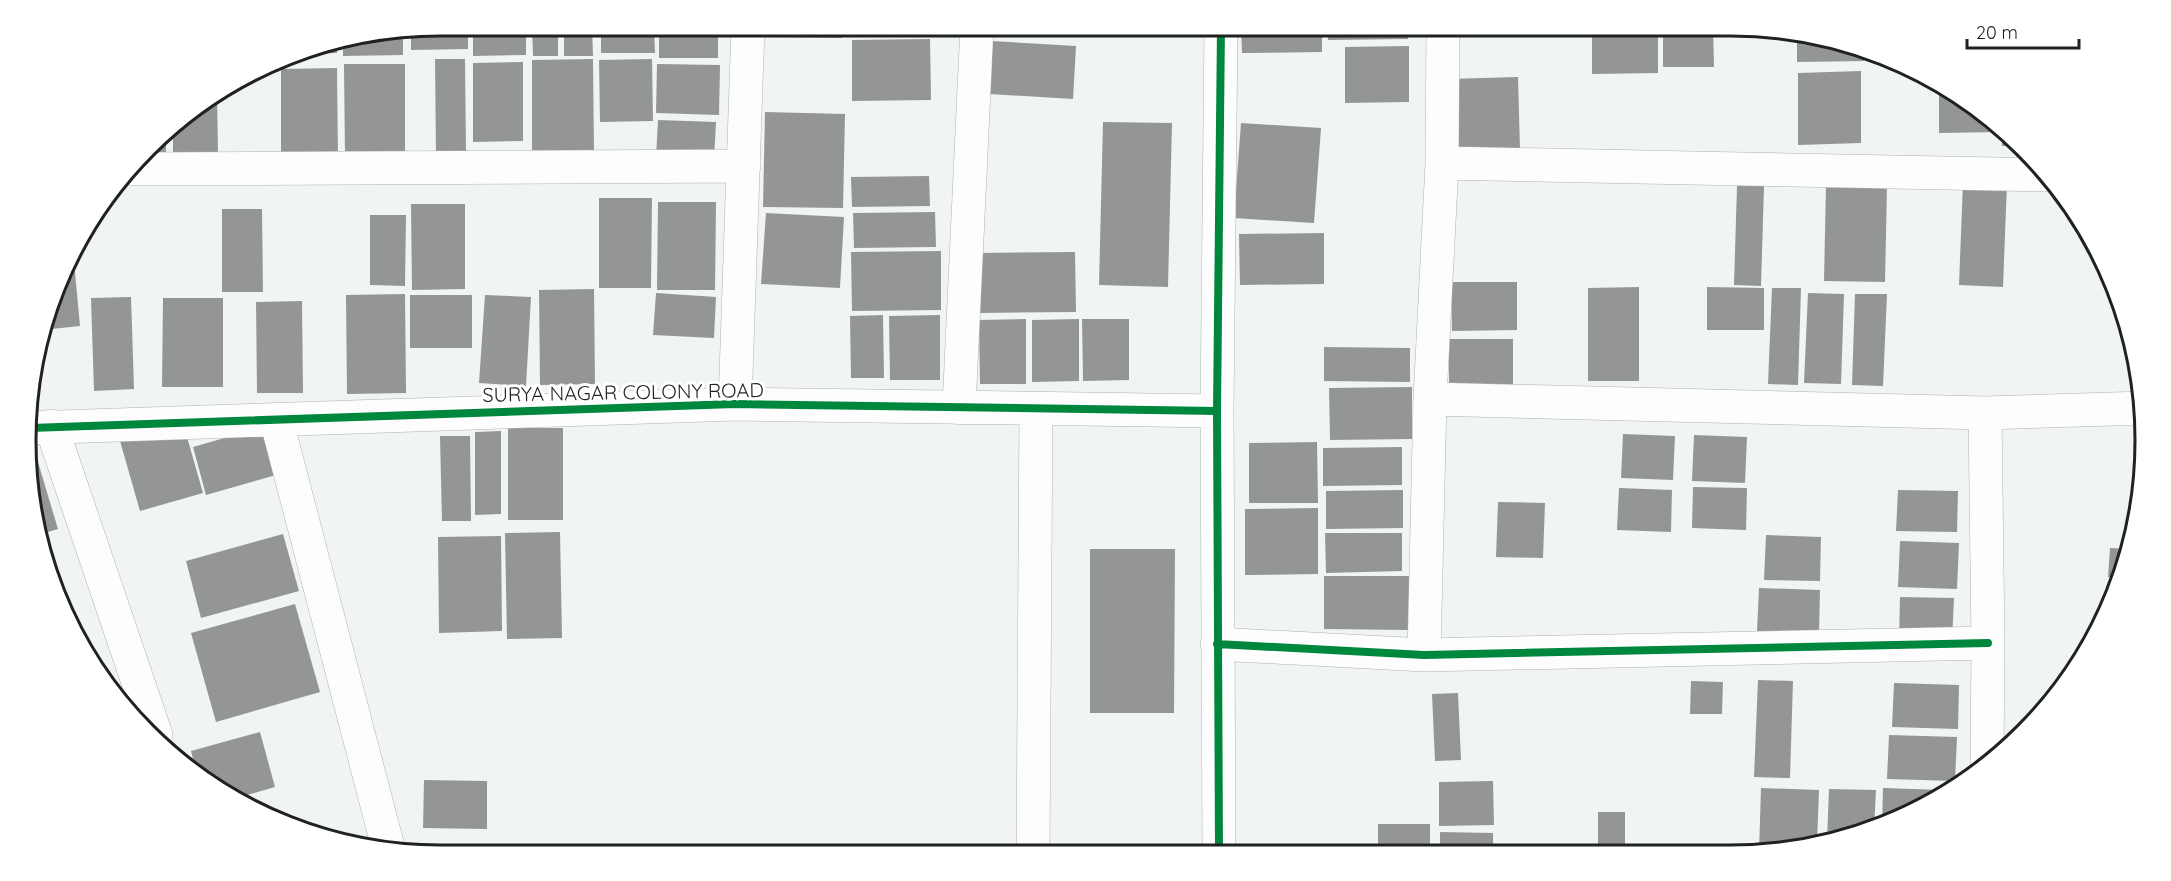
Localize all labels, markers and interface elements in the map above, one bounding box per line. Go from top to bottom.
scale bar [1967,12,2080,50]
text: 20 m [1976,21,2018,44]
street label: SURYA NAGAR COLONY ROAD [482,377,764,407]

